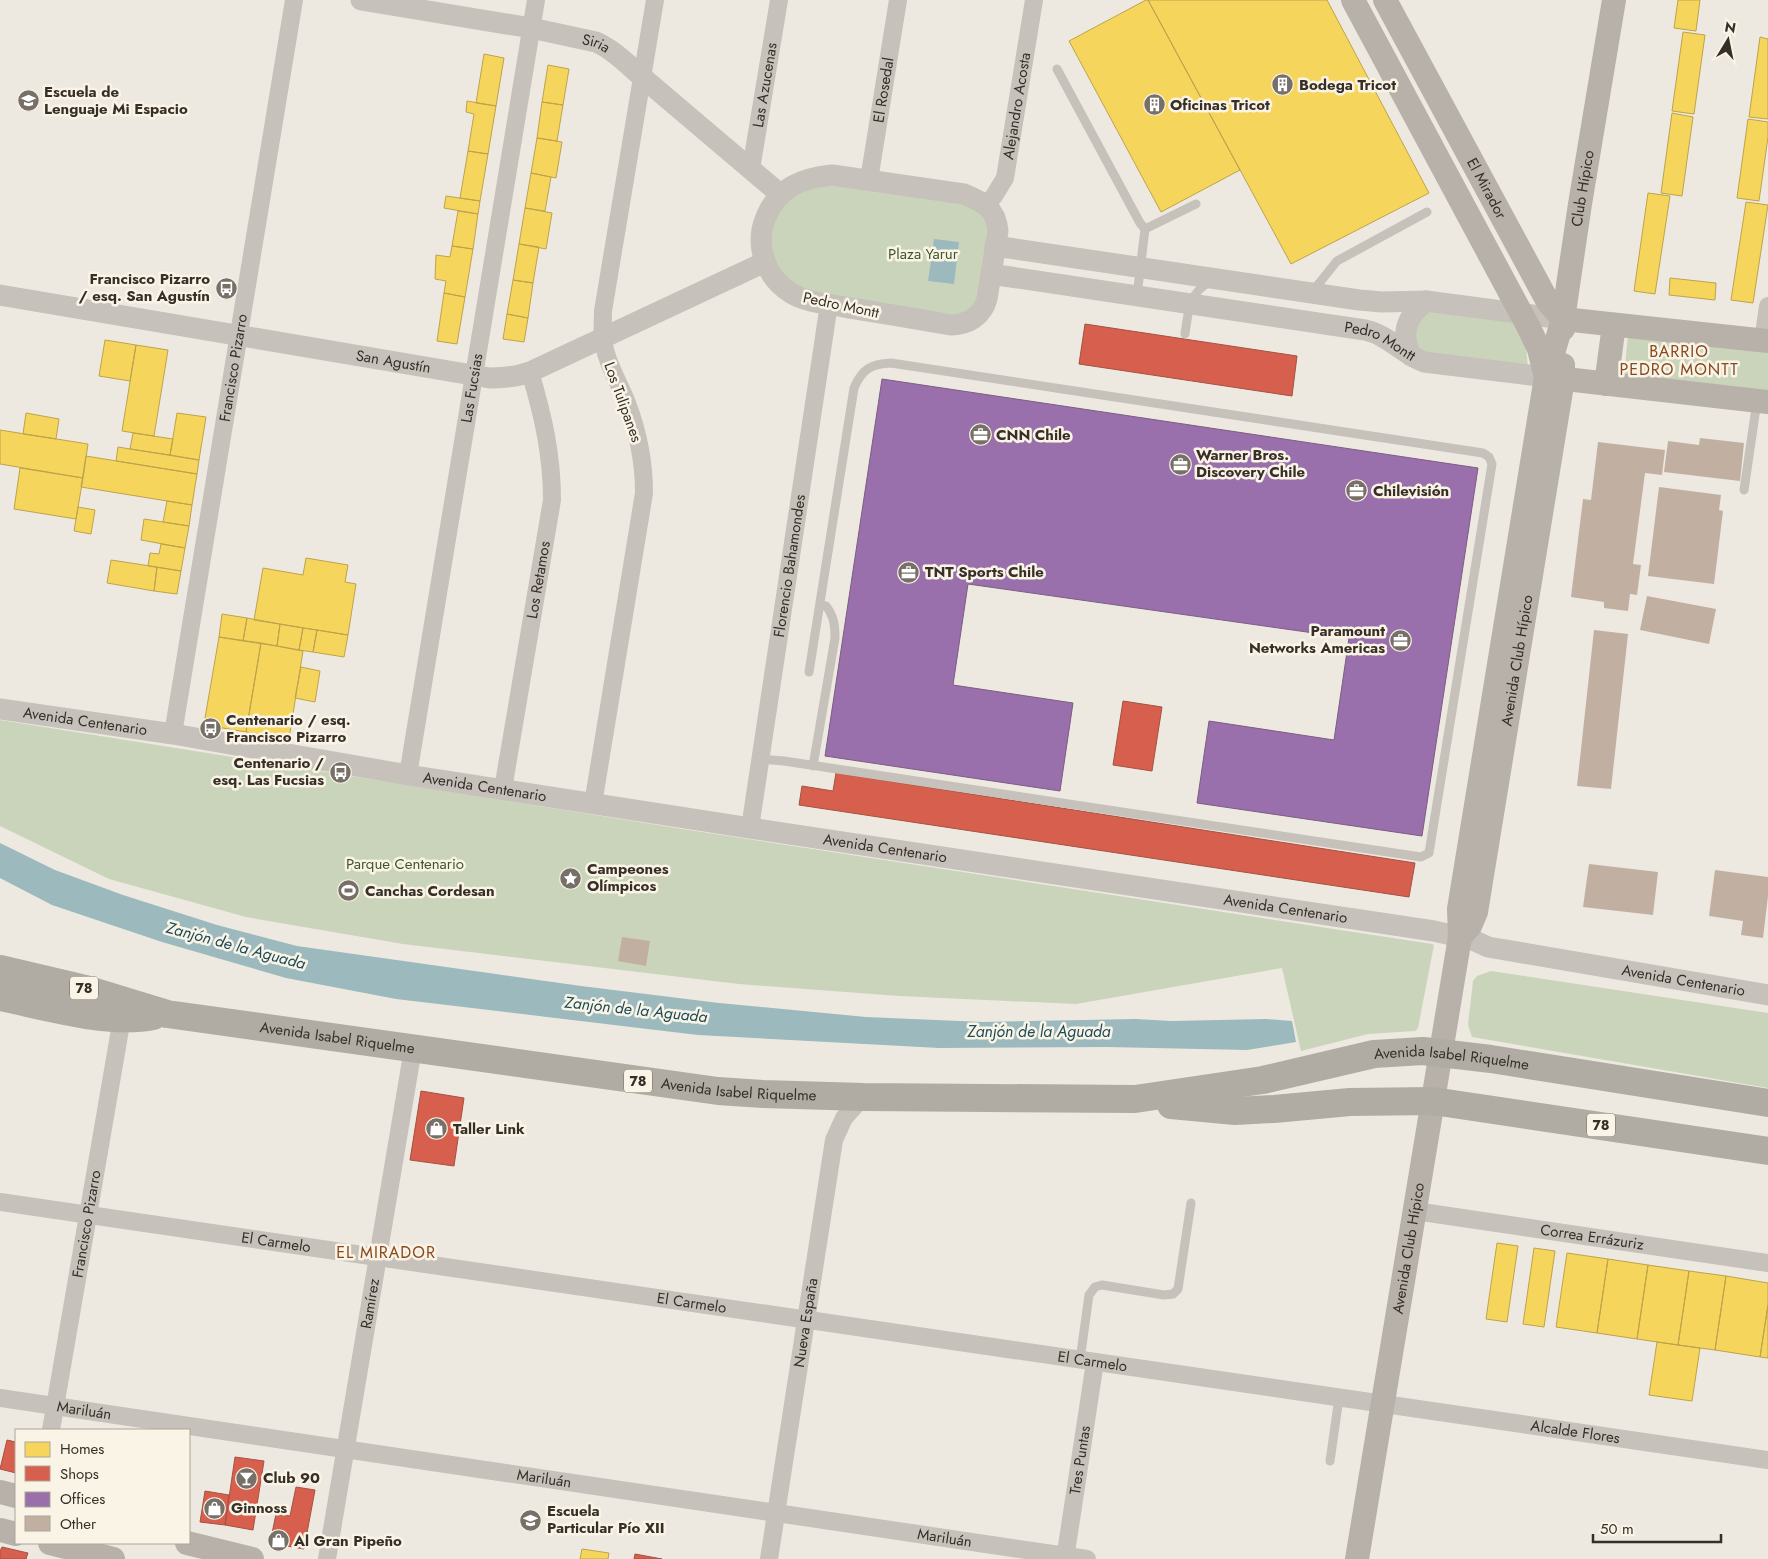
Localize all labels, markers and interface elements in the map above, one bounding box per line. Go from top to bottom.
north arrow [1703,15,1753,65]
text: N [1723,16,1737,38]
street label: Siria [580,28,614,58]
street label: Las Azucenas [747,41,783,129]
street label: Alejandro Acosta [997,51,1036,161]
street label: El Rosedal [867,56,900,124]
building icon: Bodega Tricot [1271,73,1295,97]
place label: Bodega Tricot [1299,74,1396,96]
place label: Escuela de Lenguaje Mi Espacio [44,81,188,120]
school or university icon: Escuela de Lenguaje Mi Espacio [16,89,40,113]
building icon: Oficinas Tricot [1142,93,1166,117]
place label: Oficinas Tricot [1170,94,1270,116]
street label: Club Hípico [1566,149,1600,228]
street label: El Mirador [1461,154,1513,224]
park label: Plaza Yarur [888,243,959,265]
place label: Francisco Pizarro / esq. San Agustín [79,268,210,307]
bus stop icon: Francisco Pizarro / esq. San Agustín [214,276,238,300]
street label: Pedro Montt [801,286,881,324]
street label: Francisco Pizarro [214,312,253,424]
street label: Pedro Montt [1343,316,1420,367]
district label: BARRIO PEDRO MONTT [1619,340,1739,381]
street label: San Agustín [354,344,433,379]
street label: Las Fucsias [455,352,488,425]
street label: Los Tulipanes [598,359,648,445]
office icon: CNN Chile [968,423,992,447]
place label: CNN Chile [996,424,1071,446]
place label: Warner Bros. Discovery Chile [1196,444,1305,483]
office icon: Warner Bros. Discovery Chile [1168,452,1192,476]
office icon: Chilevisión [1345,479,1369,503]
place label: Chilevisión [1373,480,1449,502]
street label: Florencio Bahamondes [768,493,811,639]
street label: Los Retamos [521,539,556,620]
office icon: TNT Sports Chile [897,560,921,584]
place label: TNT Sports Chile [925,561,1044,583]
street label: Avenida Club Hípico [1496,593,1539,728]
place label: Paramount Networks Americas [1249,620,1385,659]
office icon: Paramount Networks Americas [1389,628,1413,652]
street label: Avenida Centenario [22,701,149,741]
place label: Centenario / esq. Francisco Pizarro [226,709,351,748]
bus stop icon: Centenario / esq. Francisco Pizarro [198,717,222,741]
place label: Centenario / esq. Las Fucsias [213,752,324,791]
bus stop icon: Centenario / esq. Las Fucsias [328,760,352,784]
street label: Avenida Centenario [421,766,548,807]
street label: Avenida Centenario [822,828,948,869]
park label: Parque Centenario [346,853,464,875]
place label: Campeones Olímpicos [587,858,669,897]
place icon: Campeones Olímpicos [559,866,583,890]
sports icon: Canchas Cordesan [337,879,361,903]
place label: Canchas Cordesan [365,880,495,902]
street label: Avenida Centenario [1222,888,1349,929]
water label: Zanjón de la Aguada [163,916,308,975]
street label: Avenida Centenario [1620,959,1747,1002]
road number: 78 [70,976,98,1000]
water label: Zanjón de la Aguada [562,990,709,1028]
street label: Avenida Isabel Riquelme [259,1016,416,1060]
water label: Zanjón de la Aguada [966,1020,1111,1043]
street label: Avenida Isabel Riquelme [1373,1040,1531,1076]
road number: 78 [624,1070,652,1092]
street label: Avenida Isabel Riquelme [660,1072,817,1107]
road number: 78 [1587,1114,1615,1136]
shop icon: Taller Link [425,1117,449,1141]
place label: Taller Link [453,1118,525,1140]
street label: Francisco Pizarro [66,1168,107,1280]
street label: Avenida Club Hípico [1387,1181,1430,1315]
street label: Correa Errázuriz [1539,1219,1645,1256]
street label: El Carmelo [240,1226,312,1258]
district label: EL MIRADOR [336,1241,436,1264]
street label: Nueva España [788,1276,823,1369]
street label: Ramírez [355,1277,385,1330]
street label: El Carmelo [655,1287,728,1319]
street label: El Carmelo [1056,1345,1129,1377]
street label: Mariluán [55,1396,113,1425]
street label: Alcalde Flores [1529,1415,1621,1449]
street label: Tres Puntas [1064,1424,1096,1496]
legend [15,1429,190,1544]
text: Homes [60,1438,104,1460]
text: Shops [60,1463,99,1485]
street label: Mariluán [515,1464,573,1493]
bar icon: Club 90 [235,1466,259,1490]
place label: Club 90 [263,1467,320,1489]
text: Offices [60,1488,105,1510]
shop icon: Ginnoss [203,1496,227,1520]
place label: Ginnoss [231,1497,287,1519]
place label: Escuela Particular Pío XII [547,1500,665,1539]
school or university icon: Escuela Particular Pío XII [519,1508,543,1532]
scale bar [1593,1512,1720,1544]
text: Other [60,1513,97,1535]
text: 50 m [1600,1518,1634,1540]
street label: Mariluán [916,1523,973,1553]
shop icon: Al Gran Pipeño [266,1529,290,1553]
place label: Al Gran Pipeño [293,1530,402,1552]

